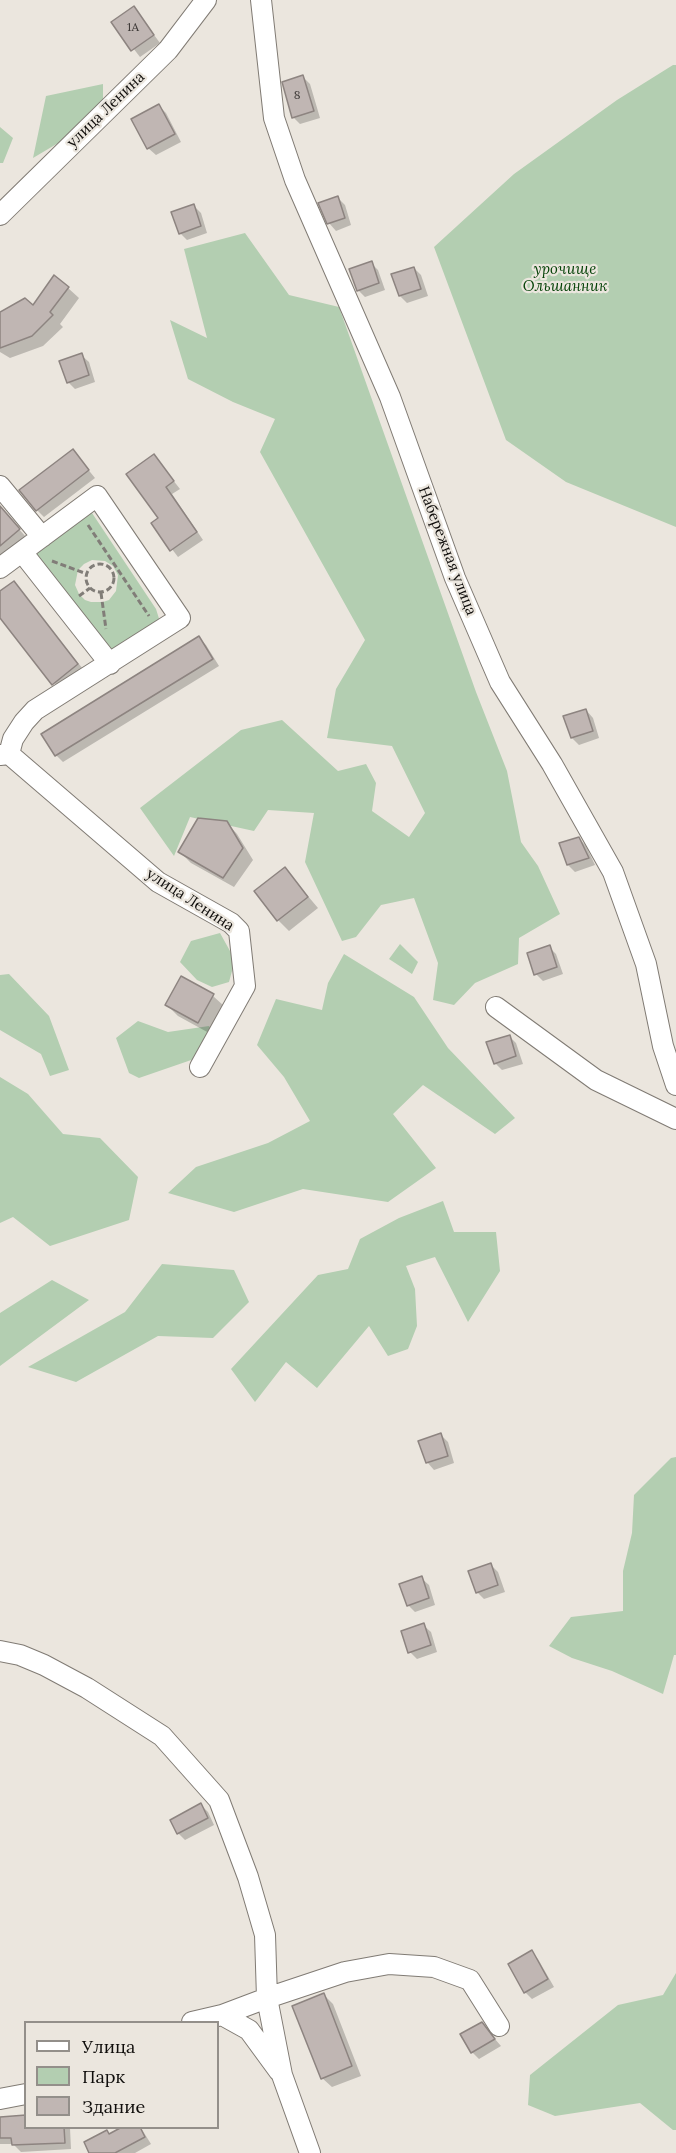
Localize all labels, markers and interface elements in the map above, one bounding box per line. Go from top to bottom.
house number: 1А [127,21,139,35]
street label: улица Ленина [63,68,149,152]
house number: 8 [294,89,300,103]
park label: урочище Ольшанник [523,261,607,296]
street label: Набережная улица [414,484,480,618]
street label: улица Ленина [143,865,237,935]
legend [24,2021,219,2129]
text: Улица [82,2035,135,2058]
text: Парк [82,2065,125,2088]
text: Здание [82,2095,145,2118]

